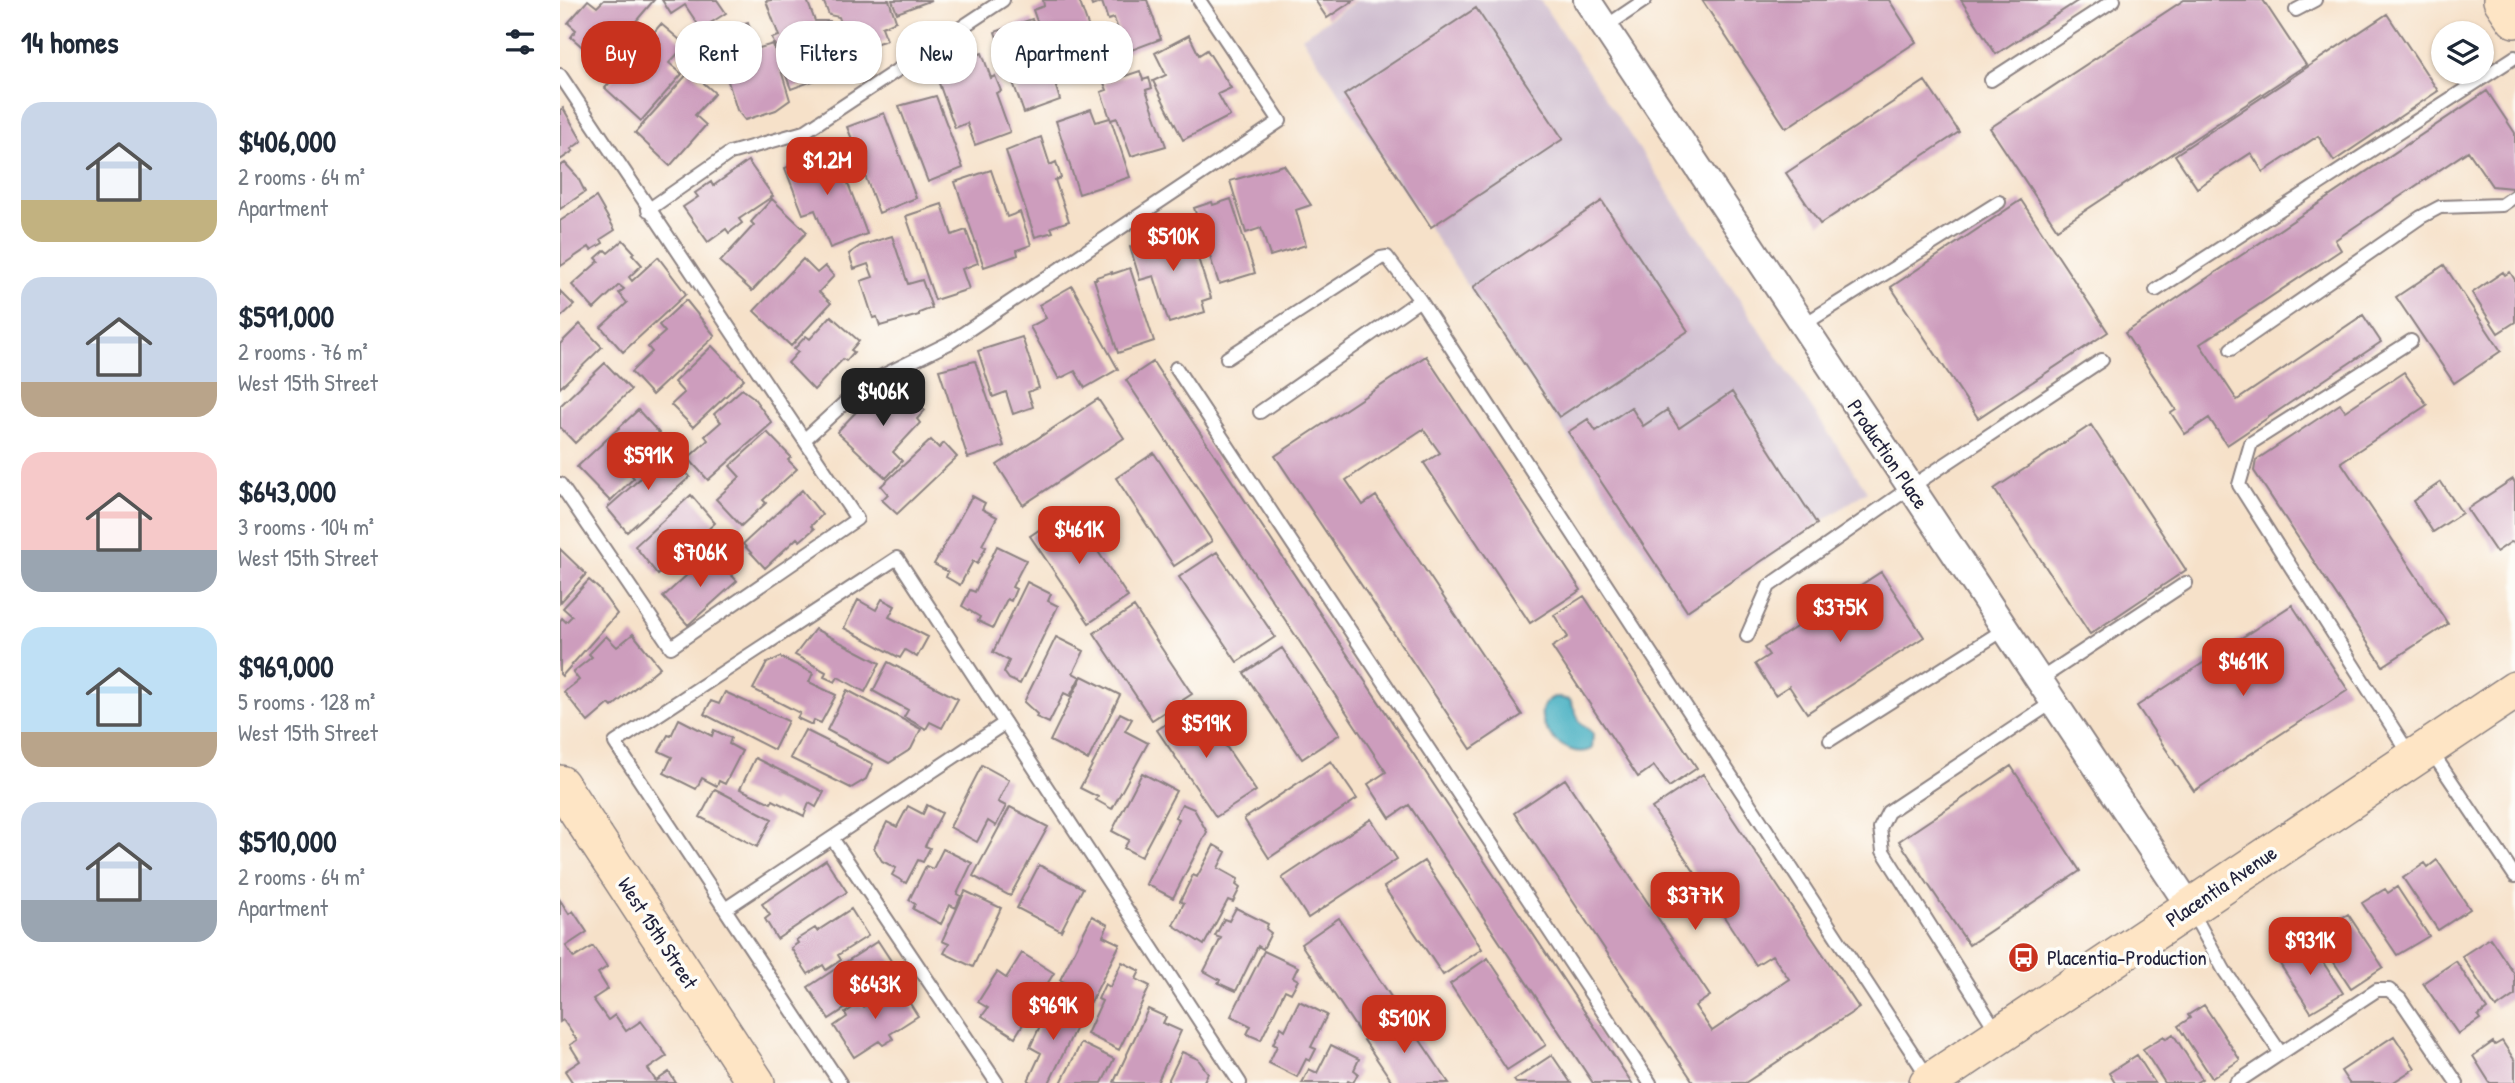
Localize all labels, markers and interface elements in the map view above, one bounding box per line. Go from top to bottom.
chip: Buy [581,21,661,84]
chip: Rent [675,21,762,84]
chip: Filters [776,21,882,84]
chip: New [896,21,977,84]
chip: Apartment [991,21,1133,84]
map controls [2431,21,2494,84]
button: layers [2431,21,2494,84]
text: 14 homes [21,22,119,62]
icon: filters [501,23,539,61]
text: $406,000 [238,121,336,161]
icon: home [77,130,161,214]
pin: $1.2M [778,138,876,197]
text: $1.2M [802,144,852,175]
text: 2 rooms · 64 m² [238,161,365,192]
text: Apartment [238,192,328,223]
pin: $510K [1124,214,1222,273]
text: $510K [1147,220,1199,251]
text: $591,000 [238,296,334,336]
icon: home [77,305,161,389]
text: 2 rooms · 76 m² [238,336,368,367]
text: West 15th Street [238,367,378,398]
pin: $406K [834,368,932,428]
text: $406K [857,375,909,406]
street label: Production Place [1841,393,1935,515]
pin: $591K [599,433,697,492]
text: $591K [623,439,673,470]
text: $643,000 [238,471,336,511]
icon: home [77,480,161,564]
pin: $461K [1030,506,1128,566]
text: 3 rooms · 104 m² [238,511,374,542]
text: $461K [1054,513,1104,544]
pin: $706K [651,530,749,589]
text: $706K [673,536,727,567]
text: West 15th Street [238,542,378,573]
pin: $375K [1791,584,1889,644]
text: $375K [1812,591,1868,622]
pin: $461K [2194,638,2292,698]
text: $461K [2218,645,2268,676]
text: $969,000 [238,646,334,686]
icon: home [77,655,161,739]
text: 5 rooms · 128 m² [238,686,375,717]
pin: $519K [1157,700,1255,760]
text: $519K [1181,707,1231,738]
text: West 15th Street [238,717,378,748]
text: $510,000 [238,821,337,861]
icon: home [77,830,161,914]
street label: Placentia Avenue [2160,838,2282,934]
text: 2 rooms · 64 m² [238,861,365,892]
street label: West 15th Street [611,872,705,995]
pin: $377K [1646,872,1744,932]
text: $377K [1667,879,1723,910]
text: Apartment [238,892,328,923]
pin: $931K [2261,918,2359,977]
text: $931K [2285,924,2335,955]
bus stop icon: Placentia-Production [2007,940,2041,974]
place label: Placentia-Production [2047,943,2207,972]
pin: $643K [826,962,924,1021]
text: $643K [849,968,901,999]
pin: $969K [1004,982,1102,1042]
text: $969K [1028,989,1078,1020]
pin: $510K [1355,996,1453,1055]
text: $510K [1378,1002,1430,1033]

